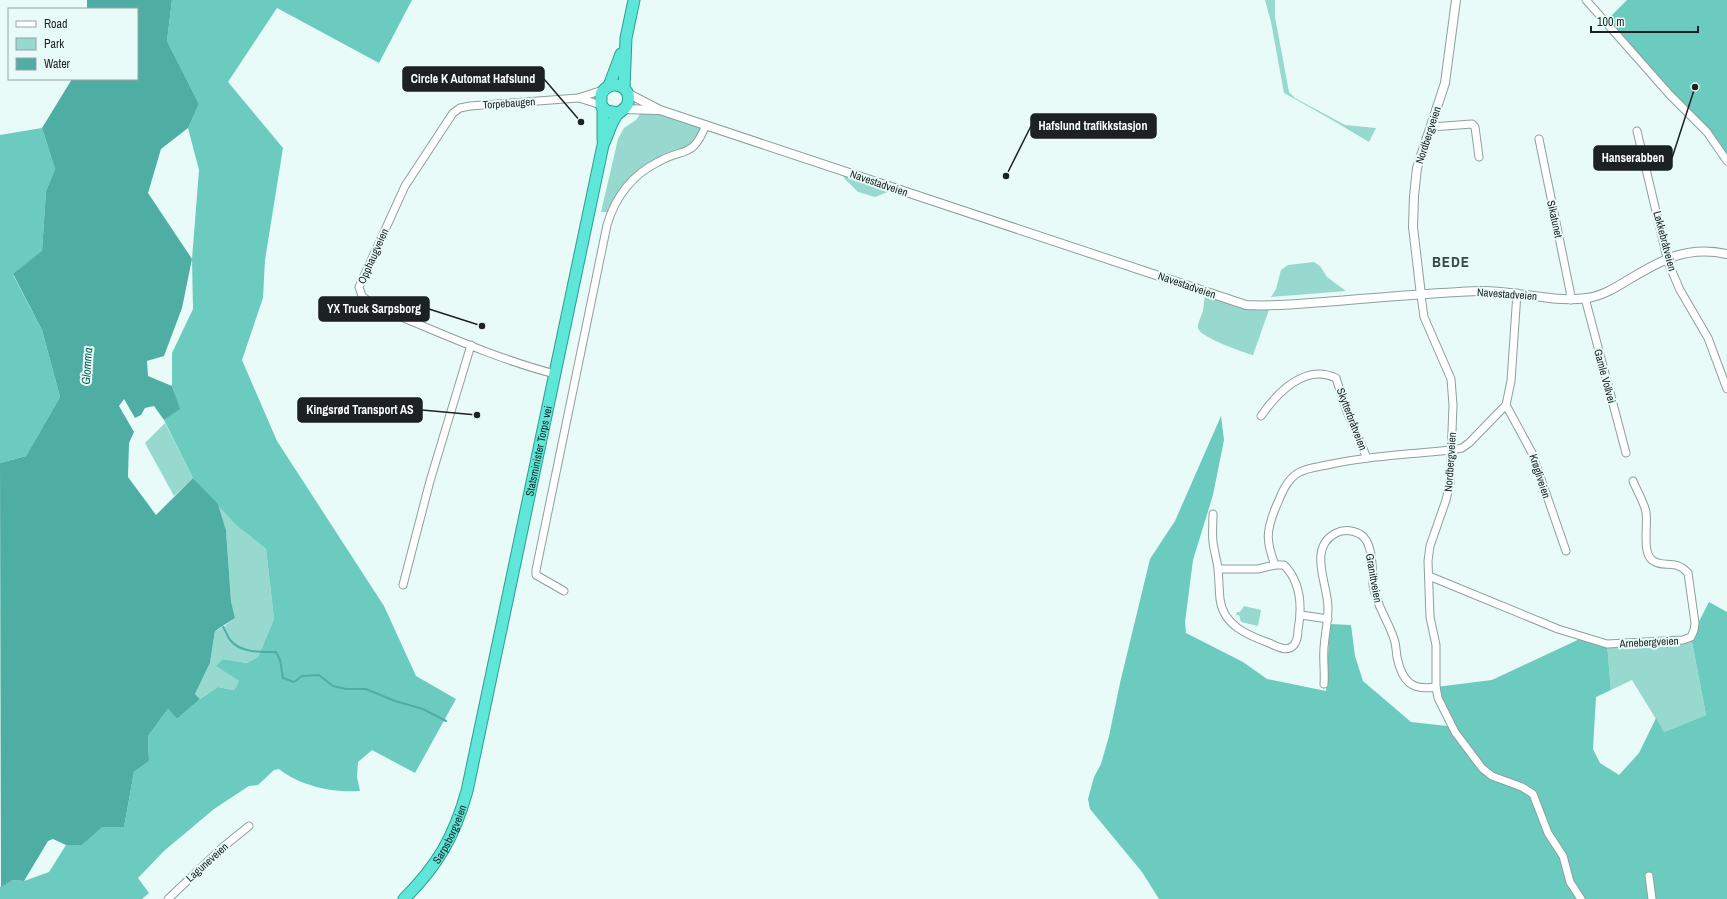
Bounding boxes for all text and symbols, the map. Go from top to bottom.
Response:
legend [8,8,138,80]
scale bar [1591,8,1698,34]
text: 100 m [1597,14,1624,30]
text: Road [44,16,68,32]
text: Park [44,36,64,52]
text: Water [44,56,71,72]
callout: Circle K Automat Hafslund [403,67,544,91]
text: Circle K Automat Hafslund [411,71,535,87]
street label: Torpebaugen [482,94,536,112]
street label: Nordbergveien [1412,104,1444,166]
callout: Hafslund trafikkstasjon [1031,114,1156,138]
text: Hafslund trafikkstasjon [1039,118,1147,134]
callout: Hanserabben [1594,146,1672,170]
text: Hanserabben [1602,150,1664,166]
street label: Navestadveien [848,167,910,199]
street label: Sikatunet [1544,199,1566,240]
street label: Løkkebråtveien [1650,209,1680,273]
street label: Opphaugveien [355,226,391,286]
district label: BEDE [1432,251,1470,272]
street label: Navestadveien [1156,269,1218,301]
street label: Navestadveien [1476,285,1538,303]
callout: YX Truck Sarpsborg [319,297,429,321]
text: YX Truck Sarpsborg [327,301,421,317]
water label: Glomma [78,346,96,385]
street label: Gamle Vollvei [1591,347,1619,405]
street label: Skytterbråtveien [1334,386,1370,452]
callout: Kingsrød Transport AS [298,398,422,422]
text: Kingsrød Transport AS [306,402,414,418]
street label: Statsminister Torps vei [522,405,555,498]
street label: Nordbergveien [1441,432,1459,492]
street label: Krøgliveien [1526,452,1554,500]
street label: Granittveien [1363,552,1385,604]
street label: Arnebergveien [1618,633,1679,651]
street label: Sarpsborgveien [429,803,469,866]
street label: Laguneveien [183,839,231,885]

